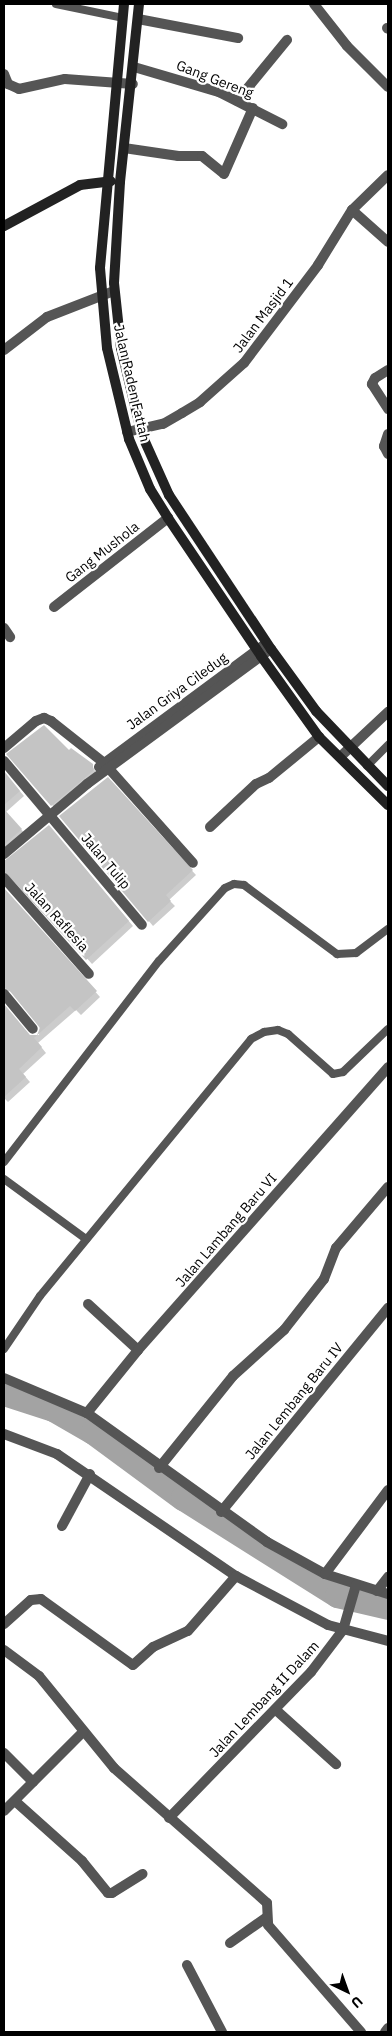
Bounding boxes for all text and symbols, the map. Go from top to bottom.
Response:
street label: Gang Gereng [174,57,256,101]
street label: Jalan Masjid 1 [229,274,297,356]
street label: Jalan Raden Fattah [110,322,154,444]
street label: Gang Mushola [62,518,142,586]
street label: Jalan Griya Ciledug [123,649,231,733]
street label: Jalan Tulip [78,830,134,892]
street label: Jalan Raflesia [22,879,92,955]
street label: Jalan Lambang Baru VI [172,1170,280,1290]
street label: Jalan Lembang Baru IV [242,1339,346,1463]
street label: Jalan Lembang II Dalam [206,1637,322,1761]
north arrow [322,1966,372,2016]
text: U [347,1992,367,2012]

